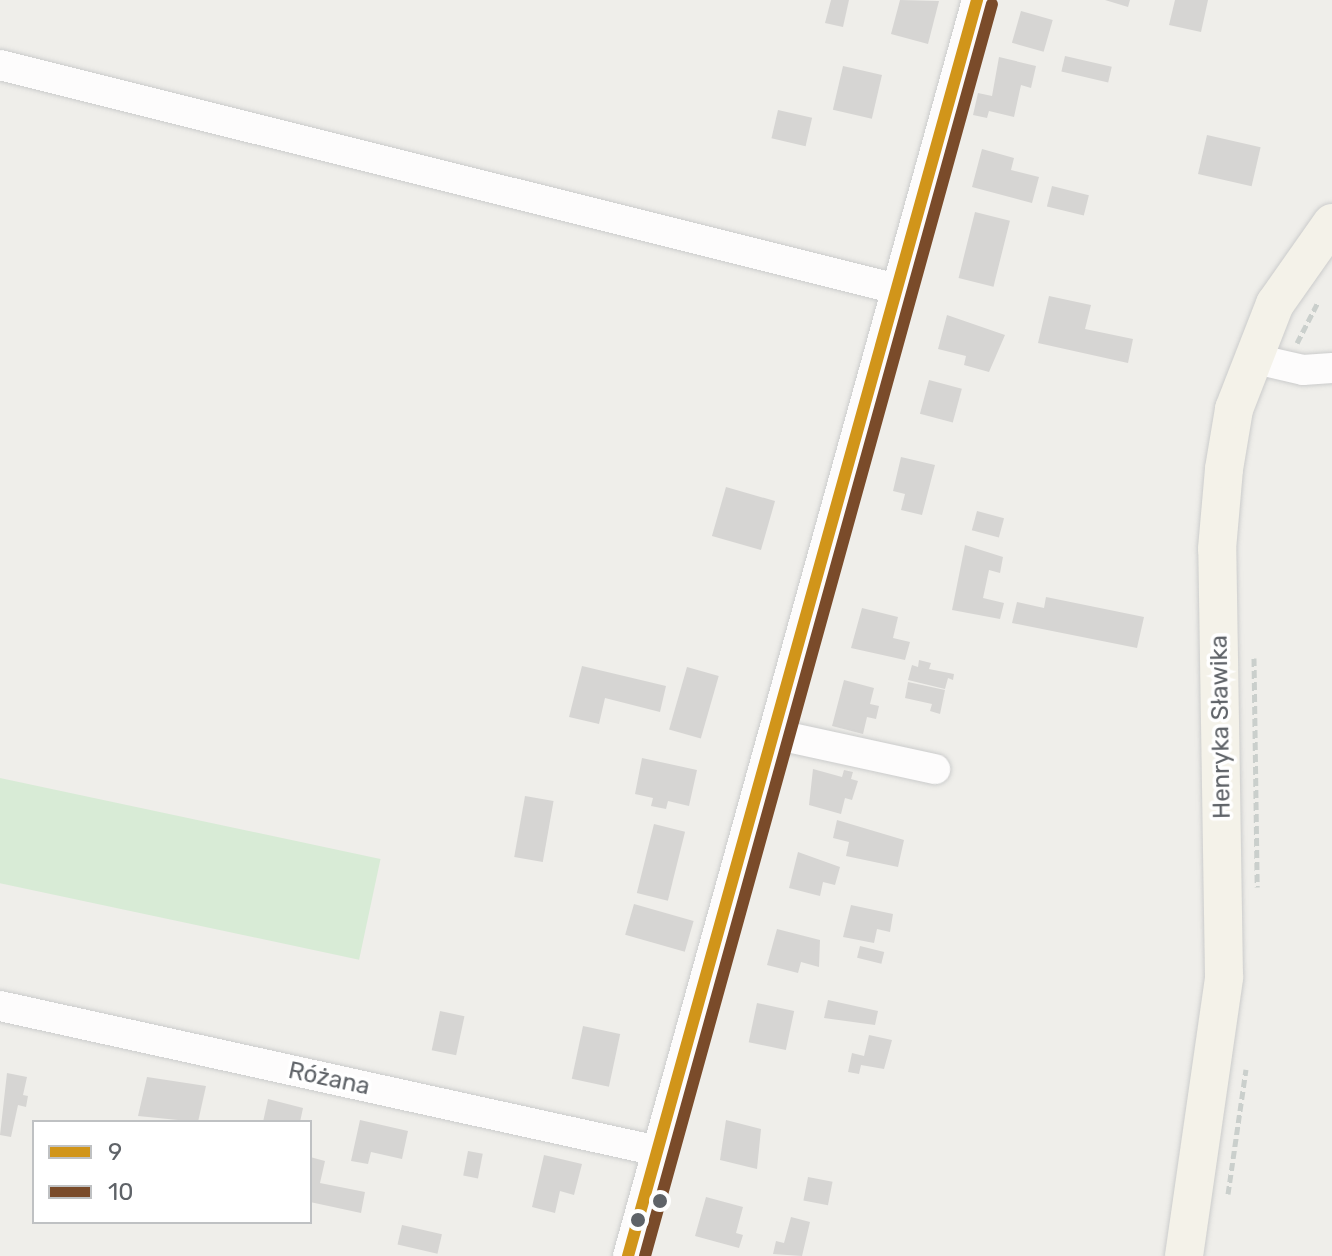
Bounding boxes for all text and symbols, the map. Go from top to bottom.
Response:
street label: Henryka Sławika [1205,635,1237,819]
street label: Różana [286,1056,372,1102]
legend [32,1120,312,1224]
text: 9 [108,1138,122,1166]
text: 10 [108,1178,134,1206]
unlabelled marker [652,1193,668,1209]
unlabelled marker [630,1212,646,1228]

